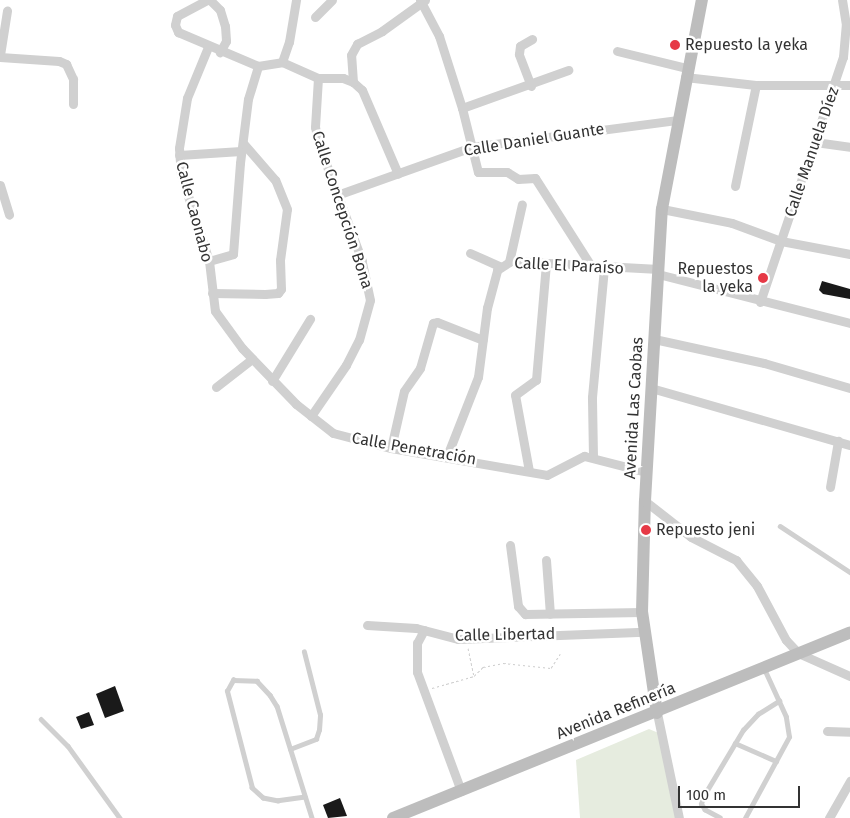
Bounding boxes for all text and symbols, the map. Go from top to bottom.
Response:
place label: Repuesto la yeka [685,35,808,55]
marker: Repuesto la yeka [669,39,681,51]
street label: Calle Manuela Díez [781,85,843,219]
street label: Calle Daniel Guante [463,119,605,161]
street label: Calle Concepción Bona [307,129,377,291]
street label: Calle Caonabo [171,160,217,264]
street label: Calle El Paraíso [514,254,624,278]
place label: Repuestos la yeka [677,259,753,297]
marker: Repuestos la yeka [757,272,769,284]
street label: Avenida Las Caobas [621,336,647,480]
street label: Calle Penetración [350,429,478,469]
place label: Repuesto jeni [656,520,755,540]
marker: Repuesto jeni [640,524,652,536]
street label: Calle Libertad [455,625,555,645]
street label: Avenida Refinería [554,678,678,744]
scale bar [680,776,802,808]
text: 100 m [686,786,726,804]

